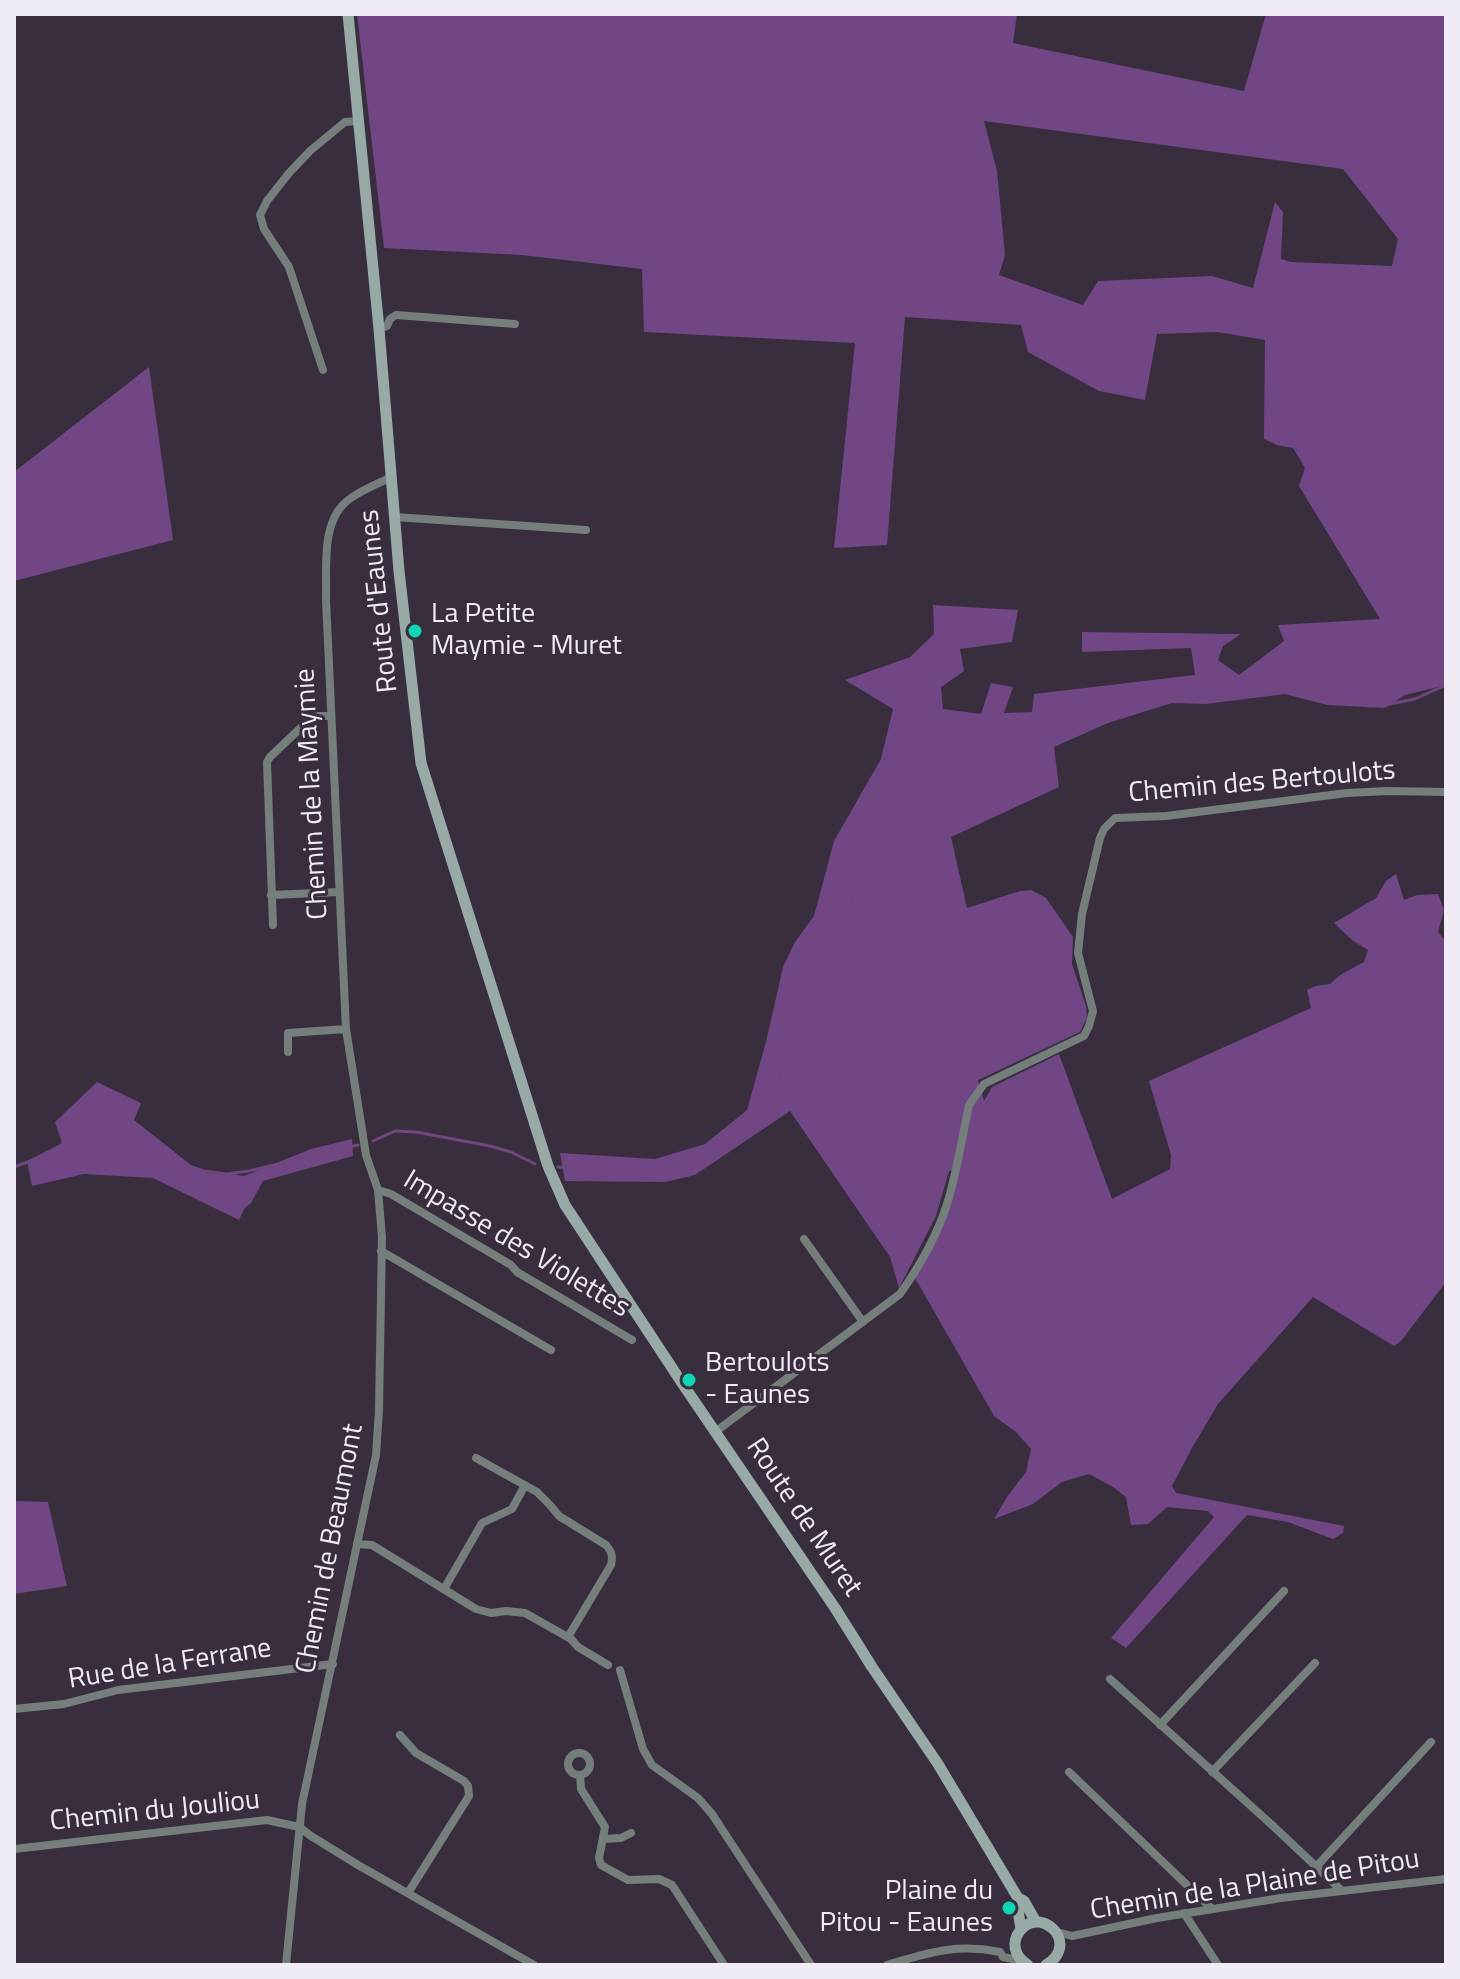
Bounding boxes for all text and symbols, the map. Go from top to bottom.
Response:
street label: Route d'Eaunes [354,508,406,694]
place label: La Petite Maymie - Muret [431,598,622,664]
marker: La Petite Maymie - Muret [406,622,424,640]
street label: Chemin de la Maymie [290,668,336,920]
street label: Chemin des Bertoulots [1127,755,1397,811]
street label: Impasse des Violettes [397,1164,635,1326]
place label: Bertoulots - Eaunes [705,1347,830,1413]
marker: Bertoulots - Eaunes [680,1371,698,1389]
street label: Chemin de Beaumont [290,1421,372,1677]
street label: Route de Muret [738,1433,868,1603]
street label: Rue de la Ferrane [66,1632,274,1698]
street label: Chemin du Jouliou [48,1784,262,1840]
street label: Chemin de la Plaine de Pitou [1088,1843,1422,1929]
place label: Plaine du Pitou - Eaunes [820,1875,993,1941]
marker: Plaine du Pitou - Eaunes [1000,1899,1018,1917]

